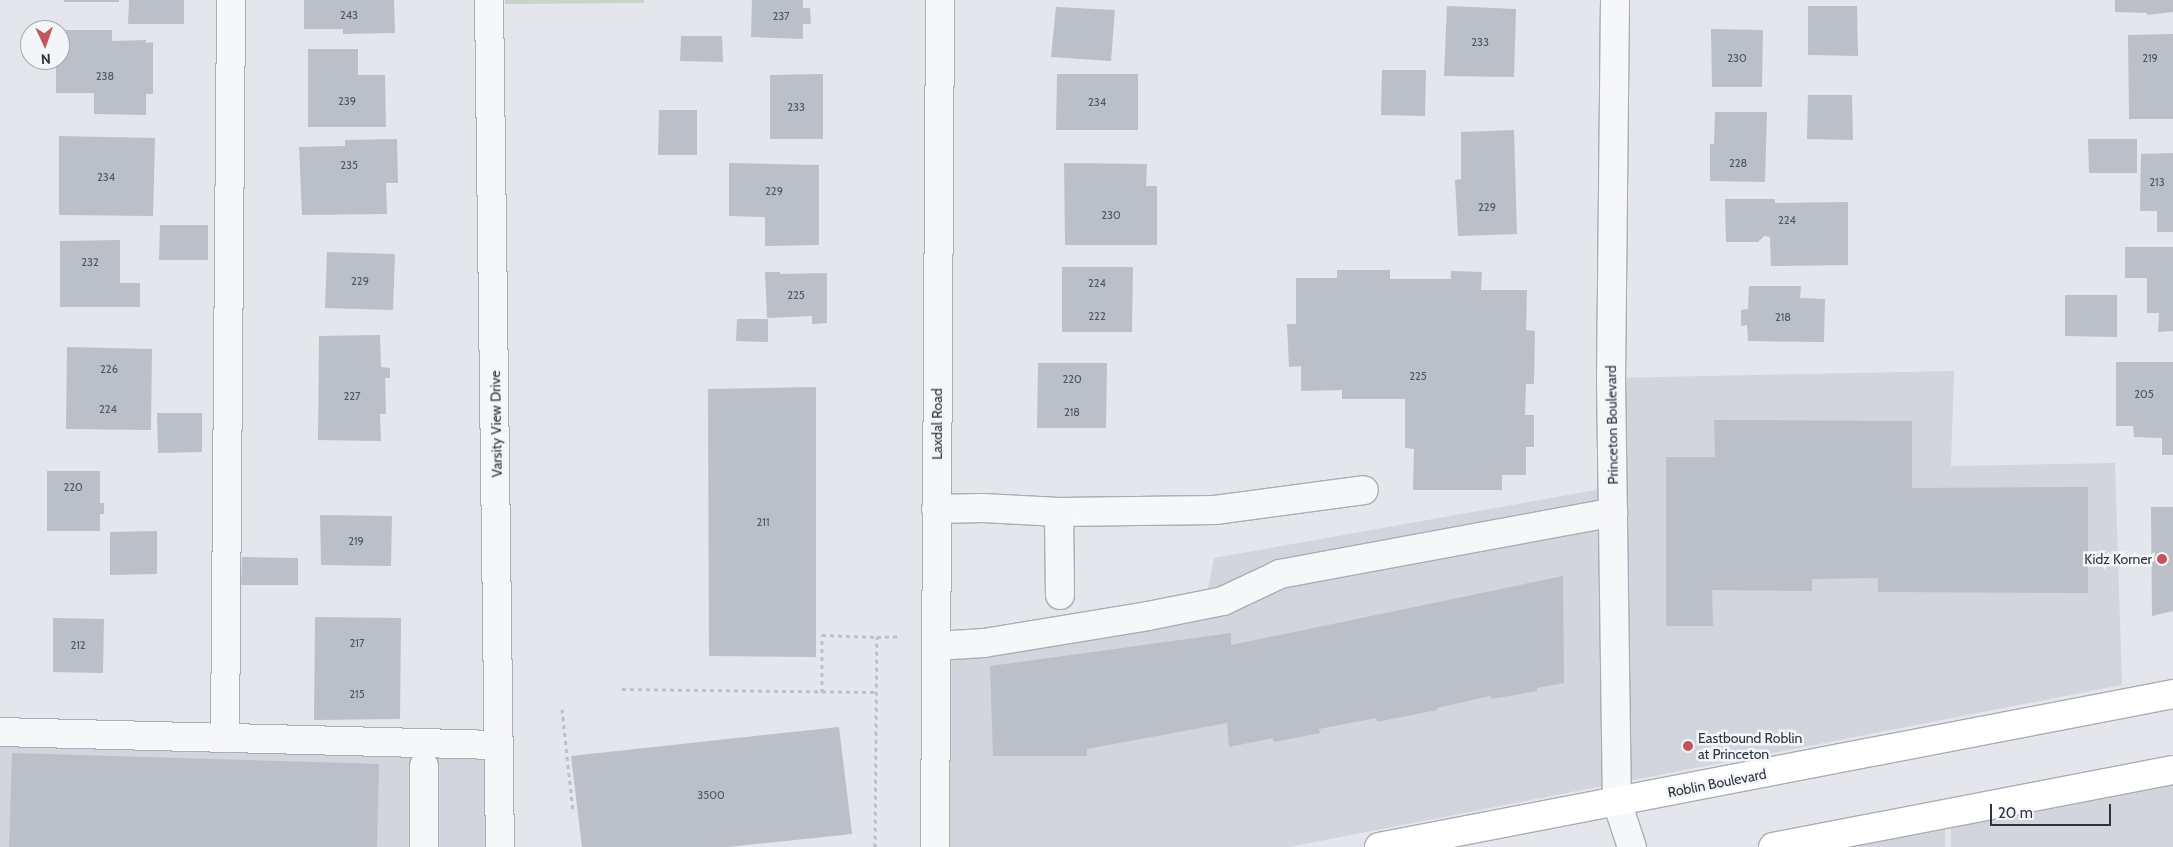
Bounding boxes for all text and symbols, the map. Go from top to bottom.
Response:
house number: 243 [340,8,358,22]
house number: 237 [772,9,790,23]
north arrow [20,20,70,70]
house number: 233 [1471,35,1489,49]
text: N [40,50,51,68]
house number: 230 [1727,51,1747,65]
house number: 219 [2142,51,2158,65]
house number: 238 [96,69,114,83]
house number: 239 [338,94,356,108]
house number: 234 [1088,95,1106,109]
house number: 233 [787,100,805,114]
house number: 228 [1729,156,1747,170]
house number: 235 [340,158,358,172]
house number: 234 [97,170,115,184]
house number: 213 [2149,175,2165,189]
house number: 229 [765,184,783,198]
house number: 229 [1478,200,1496,214]
house number: 230 [1101,208,1121,222]
house number: 224 [1778,213,1796,227]
house number: 232 [81,255,99,269]
house number: 229 [351,274,369,288]
house number: 224 [1088,276,1106,290]
house number: 225 [787,288,805,302]
house number: 222 [1088,309,1106,323]
house number: 218 [1775,310,1791,324]
house number: 226 [100,362,118,376]
street label: Princeton Boulevard [1603,365,1621,485]
house number: 225 [1409,369,1427,383]
street label: Varsity View Drive [487,370,505,478]
house number: 220 [1062,372,1082,386]
house number: 205 [2134,387,2154,401]
street label: Laxdal Road [929,388,945,460]
house number: 227 [343,389,361,403]
house number: 224 [99,402,117,416]
house number: 218 [1064,405,1080,419]
house number: 220 [63,480,83,494]
house number: 211 [757,515,769,529]
house number: 219 [348,534,364,548]
place label: Kidz Korner [2084,551,2152,567]
marker: Kidz Korner [2156,553,2168,565]
house number: 217 [350,636,364,650]
house number: 212 [70,638,86,652]
house number: 215 [349,687,365,701]
place label: Eastbound Roblin at Princeton [1698,730,1802,762]
marker: Eastbound Roblin at Princeton [1682,740,1694,752]
street label: Roblin Boulevard [1666,765,1768,801]
house number: 3500 [697,788,725,802]
scale bar [1993,794,2114,826]
text: 20 m [1998,804,2033,822]

